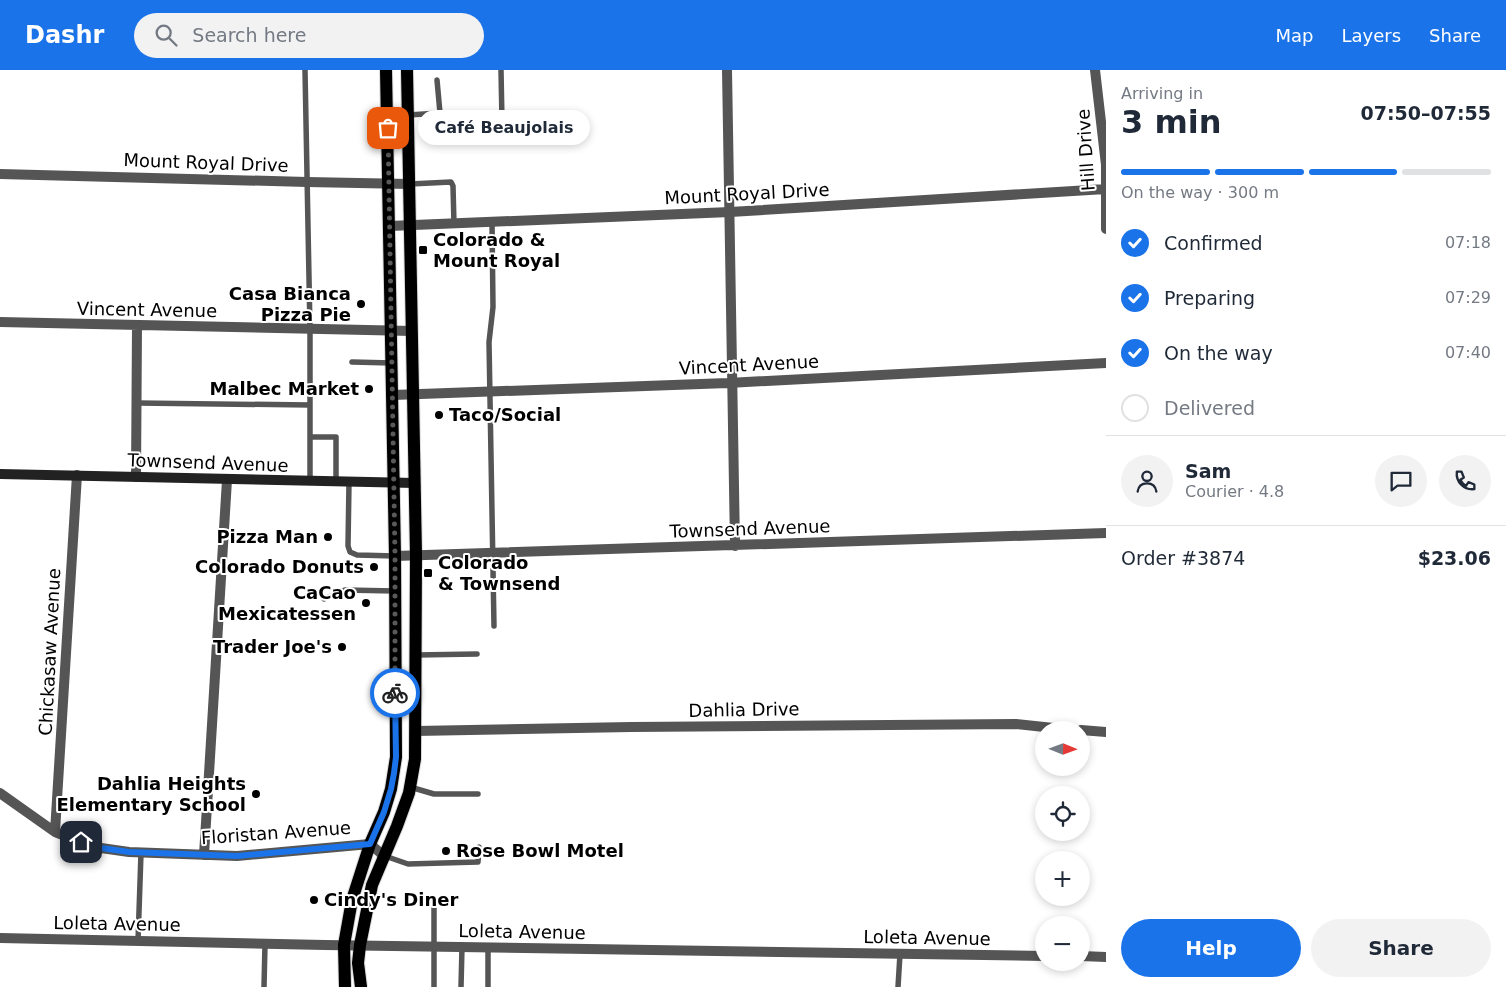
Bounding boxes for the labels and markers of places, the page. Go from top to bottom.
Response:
pin [367,107,409,149]
callout: Café Beaujolais [418,110,590,146]
place label: Colorado & Mount Royal [433,229,560,271]
marker: Colorado & Mount Royal [417,244,429,256]
place label: Casa Bianca Pizza Pie [229,283,351,325]
marker: Casa Bianca Pizza Pie [355,298,367,310]
place label: Malbec Market [210,378,359,399]
marker: Malbec Market [363,383,375,395]
place label: Taco/Social [449,404,561,425]
marker: Taco/Social [433,409,445,421]
place label: Pizza Man [216,526,318,547]
marker: Pizza Man [322,531,334,543]
place label: Colorado & Townsend [438,552,560,594]
place label: Colorado Donuts [195,556,364,577]
marker: Colorado Donuts [368,561,380,573]
marker: Colorado & Townsend [422,567,434,579]
place label: CaCao Mexicatessen [218,582,356,624]
marker: CaCao Mexicatessen [360,597,372,609]
place label: Trader Joe's [213,636,332,657]
marker: Trader Joe's [336,641,348,653]
place label: Dahlia Heights Elementary School [57,773,246,815]
marker: Dahlia Heights Elementary School [250,788,262,800]
pin [60,821,102,863]
place label: Rose Bowl Motel [456,840,624,861]
marker: Rose Bowl Motel [440,845,452,857]
place label: Cindy's Diner [324,889,458,910]
marker: Cindy's Diner [308,894,320,906]

